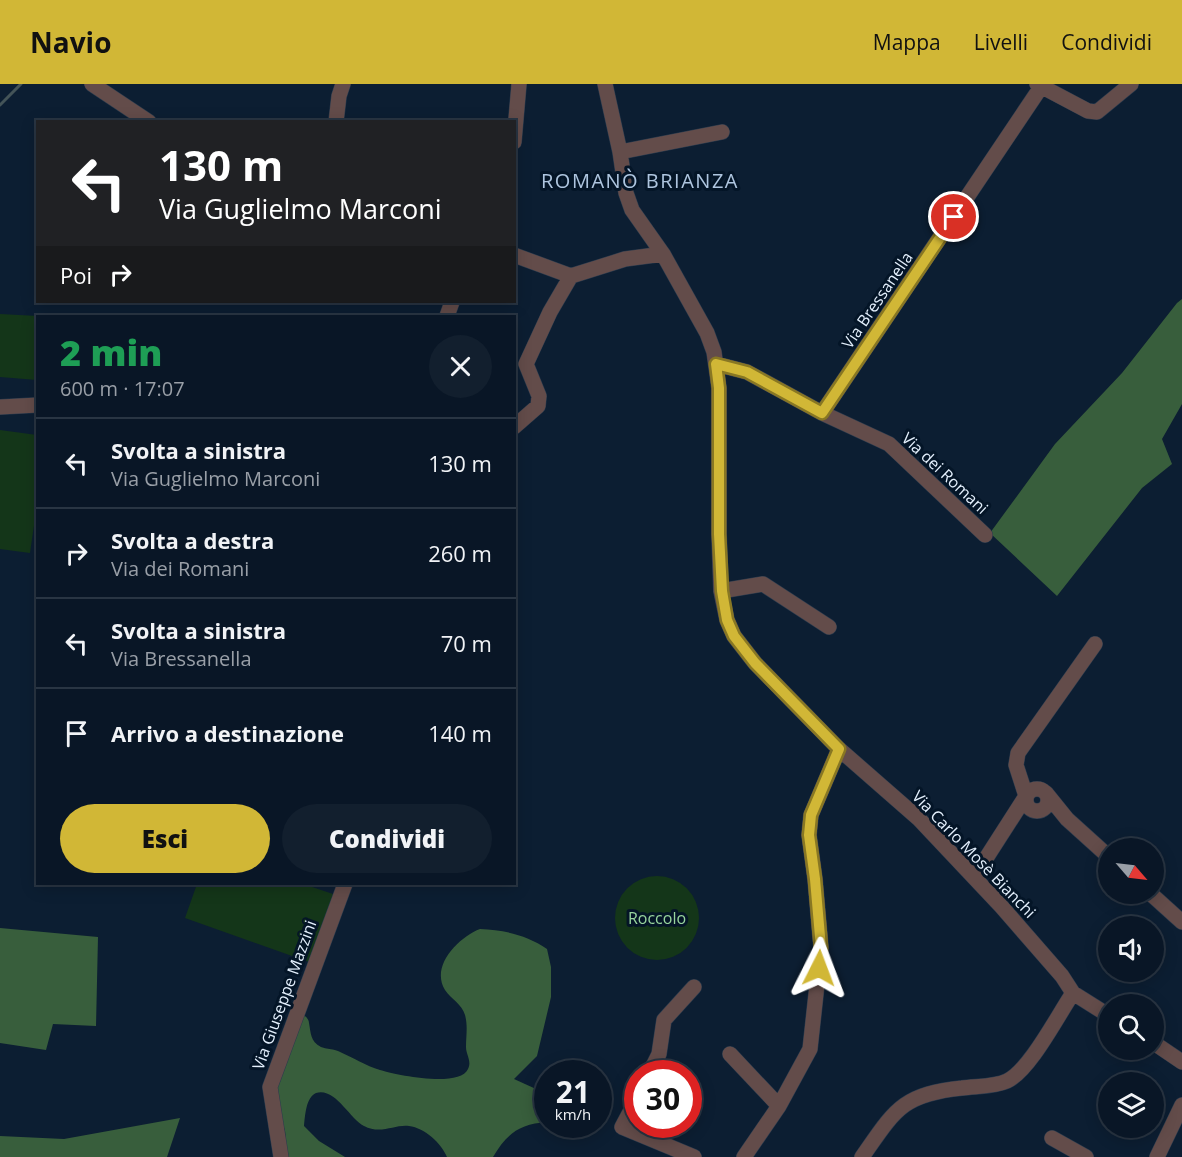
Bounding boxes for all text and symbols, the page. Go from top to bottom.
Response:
text: Navio [30,23,111,61]
text: Mappa [873,28,941,56]
text: Livelli [974,28,1028,56]
text: Condividi [1061,28,1152,56]
text: 130 m [159,136,283,193]
icon: left [60,144,138,222]
district label: ROMANÒ BRIANZA [541,167,739,194]
text: Via Guglielmo Marconi [159,190,442,227]
pin [928,191,979,242]
icon: arrive [937,200,970,233]
street label: Via Bressanella [836,247,918,353]
icon: right [104,258,137,291]
text: Poi [60,260,92,290]
text: 2 min [60,328,162,377]
button: close [429,335,492,398]
text: 600 m · 17:07 [60,375,185,402]
street label: Via dei Romani [897,427,993,519]
text: Svolta a sinistra [111,435,286,465]
icon: left [60,447,93,480]
text: 130 m [428,448,492,478]
text: Via Guglielmo Marconi [111,465,320,492]
text: Svolta a destra [111,525,274,555]
icon: right [60,537,93,570]
text: 260 m [428,538,492,568]
text: Via dei Romani [111,555,249,582]
text: Svolta a sinistra [111,615,286,645]
icon: left [60,627,93,660]
text: 70 m [441,628,492,658]
text: Via Bressanella [111,645,252,672]
icon: arrive [60,717,93,750]
text: Arrivo a destinazione [111,718,344,748]
text: 140 m [428,718,492,748]
street label: Via Carlo Mosè Bianchi [907,785,1041,923]
button: Esci [60,804,270,873]
button: Condividi [282,804,492,873]
north arrow [1098,838,1164,904]
map controls [1098,838,1164,1138]
park label: Roccolo [628,907,686,929]
button: sound [1098,916,1164,982]
street label: Via Giuseppe Mazzini [247,917,321,1073]
position arrow [787,936,851,1000]
button: search [1098,994,1164,1060]
speed limit sign: 30 [624,1060,702,1138]
text: 21 [556,1071,590,1112]
button: layers [1098,1072,1164,1138]
text: km/h [555,1104,591,1124]

